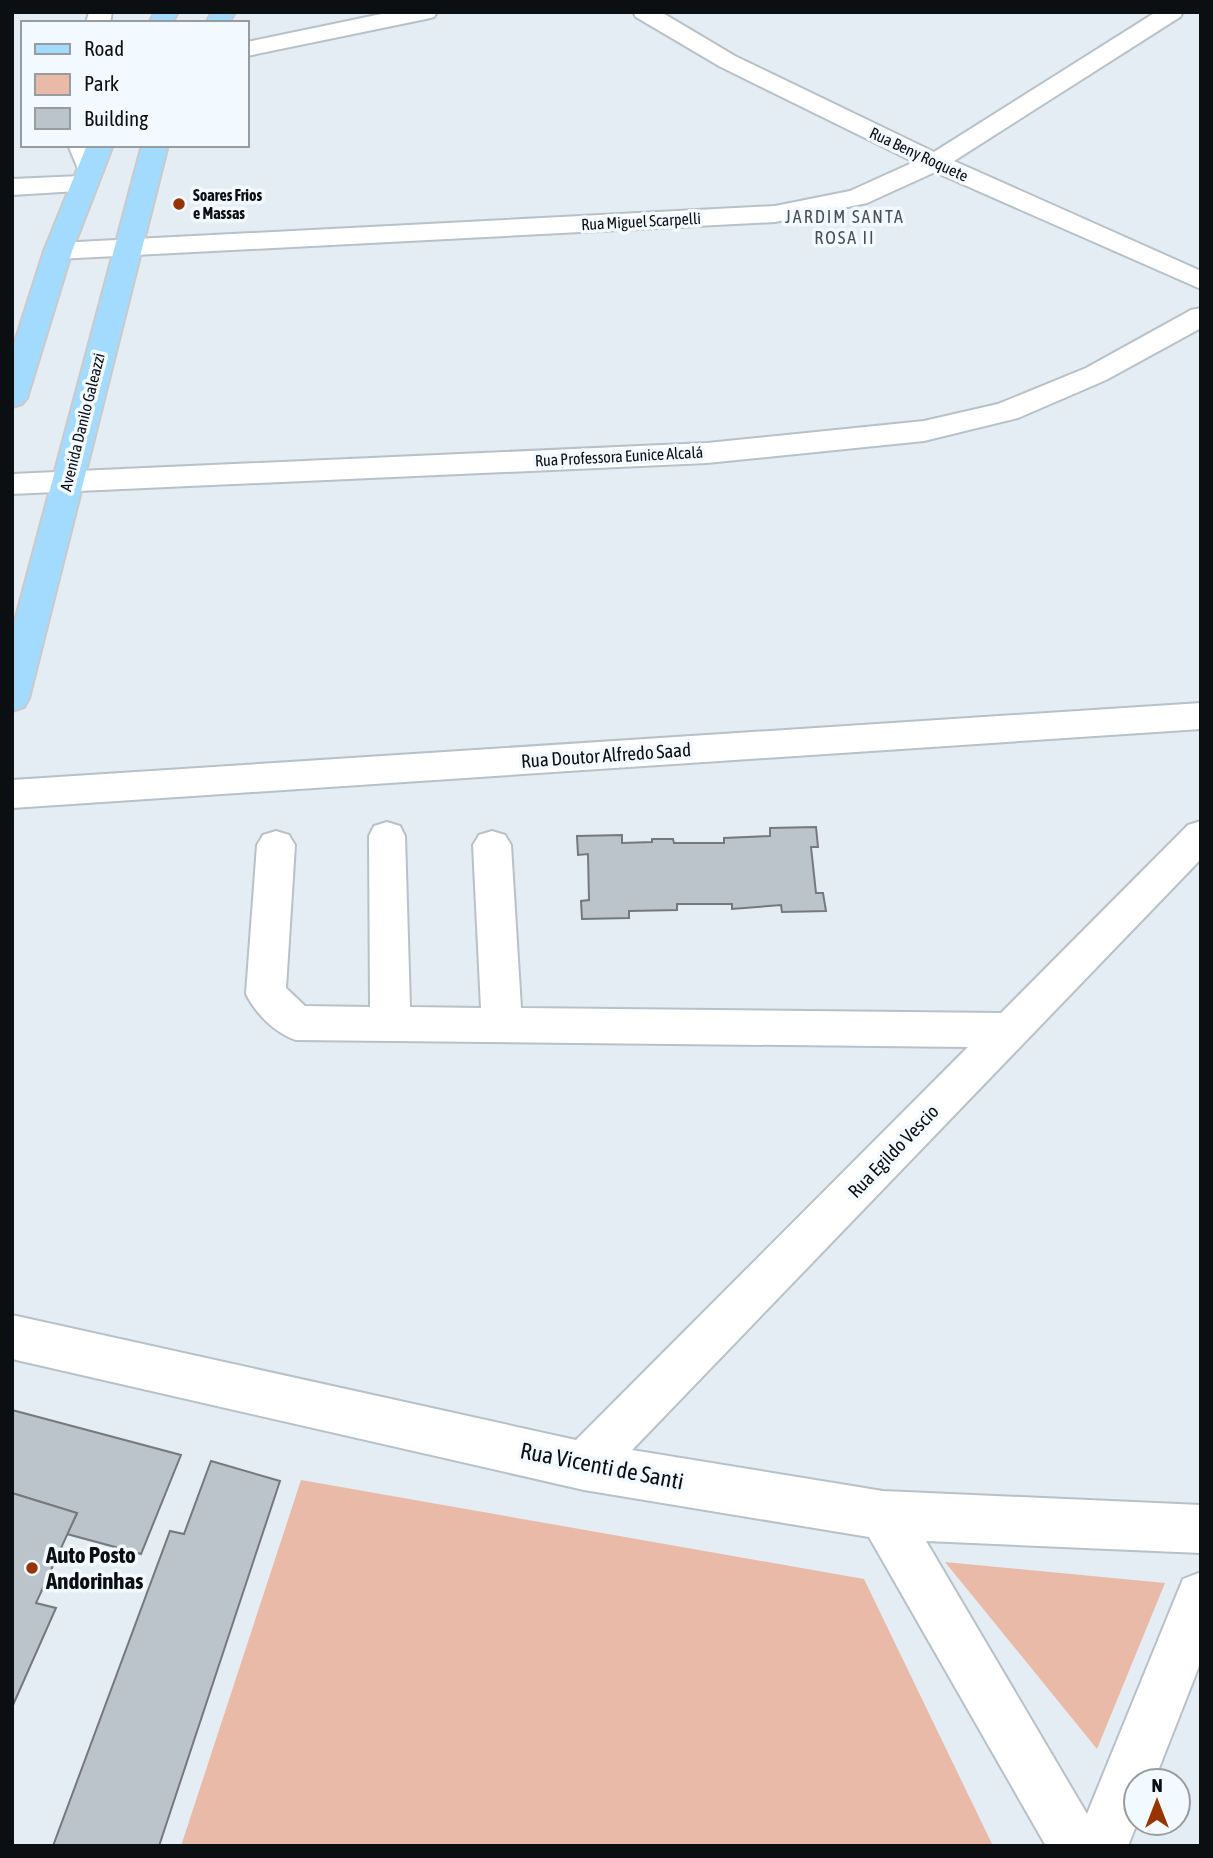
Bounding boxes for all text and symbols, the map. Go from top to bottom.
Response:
legend [21,21,248,147]
text: Road [84,36,124,60]
text: Park [84,71,119,95]
text: Building [84,106,148,130]
street label: Rua Beny Roquete [866,123,971,186]
place label: Soares Frios e Massas [193,186,263,222]
marker: Soares Frios e Massas [171,196,187,212]
district label: JARDIM SANTA ROSA II [785,206,905,248]
street label: Rua Miguel Scarpelli [581,209,701,234]
street label: Avenida Danilo Galeazzi [56,351,108,493]
street label: Rua Professora Eunice Alcalá [534,443,704,469]
street label: Rua Doutor Alfredo Saad [520,738,692,772]
street label: Rua Egildo Vescio [843,1100,943,1202]
street label: Rua Vicenti de Santi [518,1437,686,1495]
place label: Auto Posto Andorinhas [45,1542,143,1594]
marker: Auto Posto Andorinhas [24,1560,40,1576]
north arrow [1122,1767,1192,1837]
text: N [1151,1774,1163,1796]

